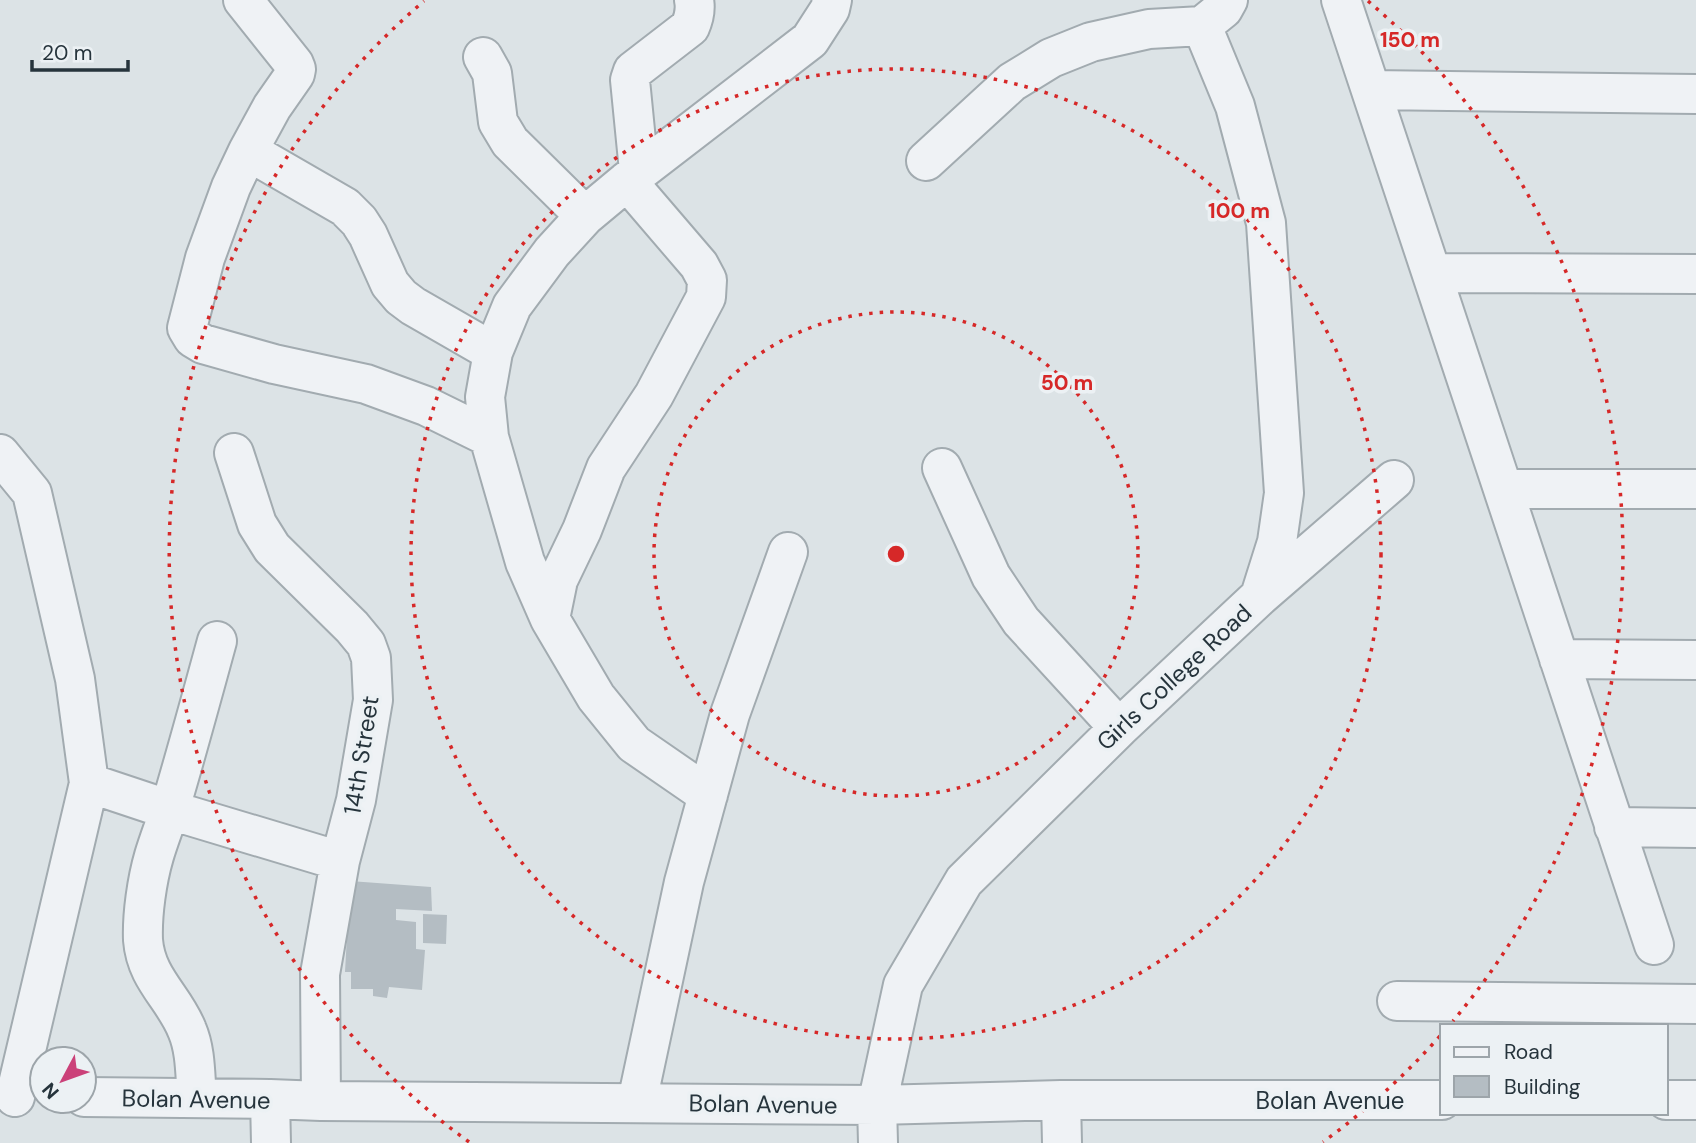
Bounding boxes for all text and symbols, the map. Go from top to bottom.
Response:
text: 150 m [1380,26,1440,54]
scale bar [32,28,128,72]
text: 20 m [42,39,93,67]
text: 100 m [1208,197,1270,225]
text: 50 m [1041,369,1093,397]
centre of rings [884,542,908,566]
street label: Girls College Road [1090,597,1258,757]
street label: 14th Street [336,693,386,817]
legend [1440,1024,1668,1115]
text: Road [1504,1038,1553,1066]
north arrow [28,1045,98,1115]
text: Building [1504,1073,1581,1101]
text: N [37,1077,65,1104]
street label: Bolan Avenue [121,1082,271,1116]
street label: Bolan Avenue [1256,1085,1404,1116]
street label: Bolan Avenue [688,1087,838,1121]

